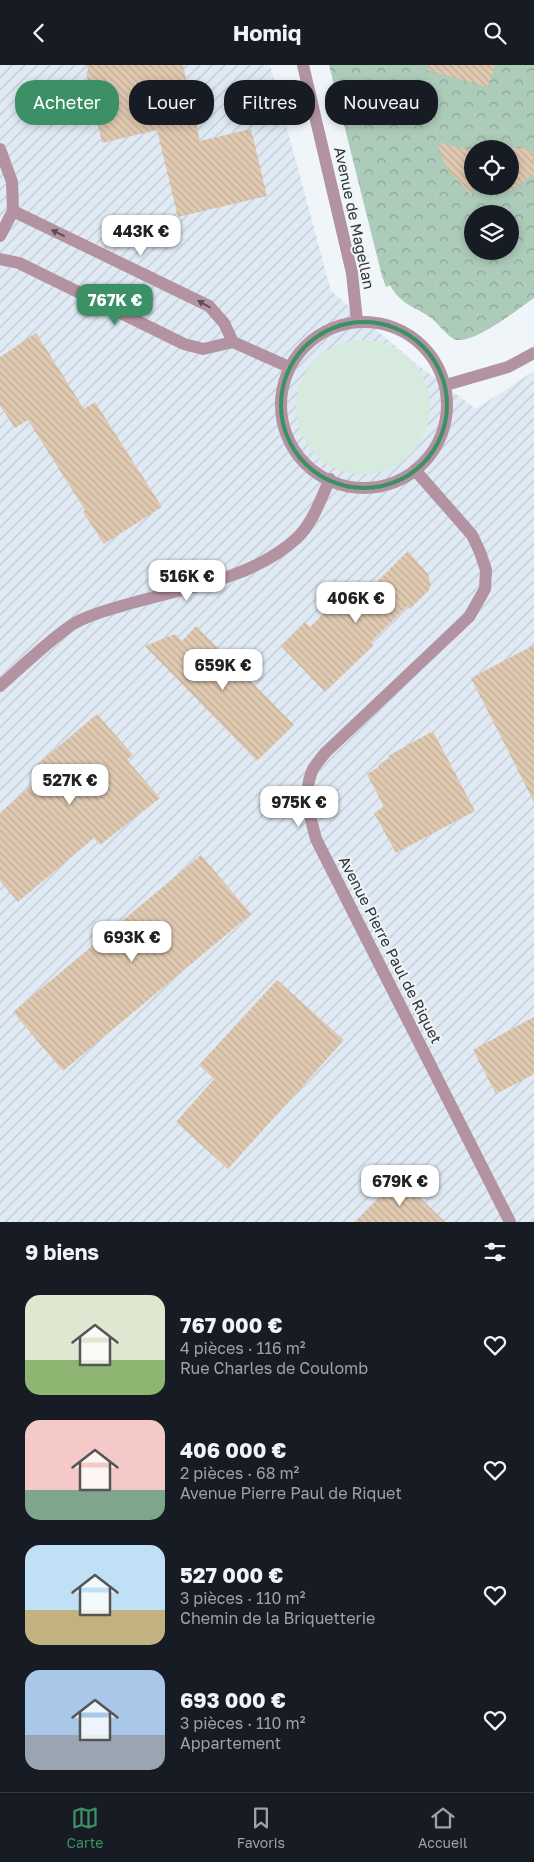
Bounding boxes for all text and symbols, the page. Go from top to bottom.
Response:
icon: back [25,19,53,47]
text: Homiq [233,19,301,46]
icon: search [481,19,509,47]
chip: Acheter [15,80,119,125]
chip: Louer [129,80,214,125]
chip: Filtres [224,80,315,125]
chip: Nouveau [325,80,438,125]
map controls [464,140,519,260]
button: locate [464,140,519,195]
street label: Avenue de Magellan [331,145,379,291]
button: layers [464,205,519,260]
pin: 443K € [100,215,182,257]
text: 443K € [113,221,169,241]
one-way arrow [51,229,65,237]
pin: 767K € [74,283,156,326]
text: 767K € [88,290,142,310]
one-way arrow [197,300,212,308]
pin: 516K € [146,559,228,602]
text: 516K € [159,566,215,586]
pin: 406K € [315,581,397,624]
text: 406K € [327,588,385,608]
pin: 659K € [182,649,264,691]
text: 659K € [195,655,251,675]
pin: 527K € [29,763,111,806]
text: 527K € [42,770,98,790]
pin: 975K € [258,785,340,828]
text: 975K € [271,792,327,812]
street label: Avenue Pierre Paul de Riquet [336,853,446,1046]
pin: 693K € [91,921,173,963]
text: 693K € [104,927,160,947]
pin: 679K € [359,1165,441,1207]
text: 679K € [372,1171,428,1191]
icon: filters [481,1238,509,1266]
text: 9 biens [25,1239,99,1265]
text: 767 000 € [180,1312,282,1338]
icon: home [65,1315,125,1375]
icon: heart [481,1331,509,1359]
text: 4 pièces · 116 m² [180,1338,306,1358]
text: Rue Charles de Coulomb [180,1358,368,1378]
text: 406 000 € [180,1437,286,1463]
icon: home [65,1440,125,1500]
icon: heart [481,1456,509,1484]
text: 2 pièces · 68 m² [180,1463,299,1483]
text: Avenue Pierre Paul de Riquet [180,1483,402,1503]
text: 527 000 € [180,1562,283,1588]
icon: home [65,1565,125,1625]
icon: heart [481,1581,509,1609]
text: 3 pièces · 110 m² [180,1588,305,1608]
text: Chemin de la Briquetterie [180,1608,375,1628]
text: 693 000 € [180,1687,286,1713]
icon: home [65,1690,125,1750]
icon: heart [481,1706,509,1734]
text: 3 pièces · 110 m² [180,1713,305,1733]
text: Appartement [180,1733,281,1753]
tab: Carte [67,1804,103,1851]
tab: Favoris [237,1804,285,1851]
tab: Accueil [418,1804,467,1851]

